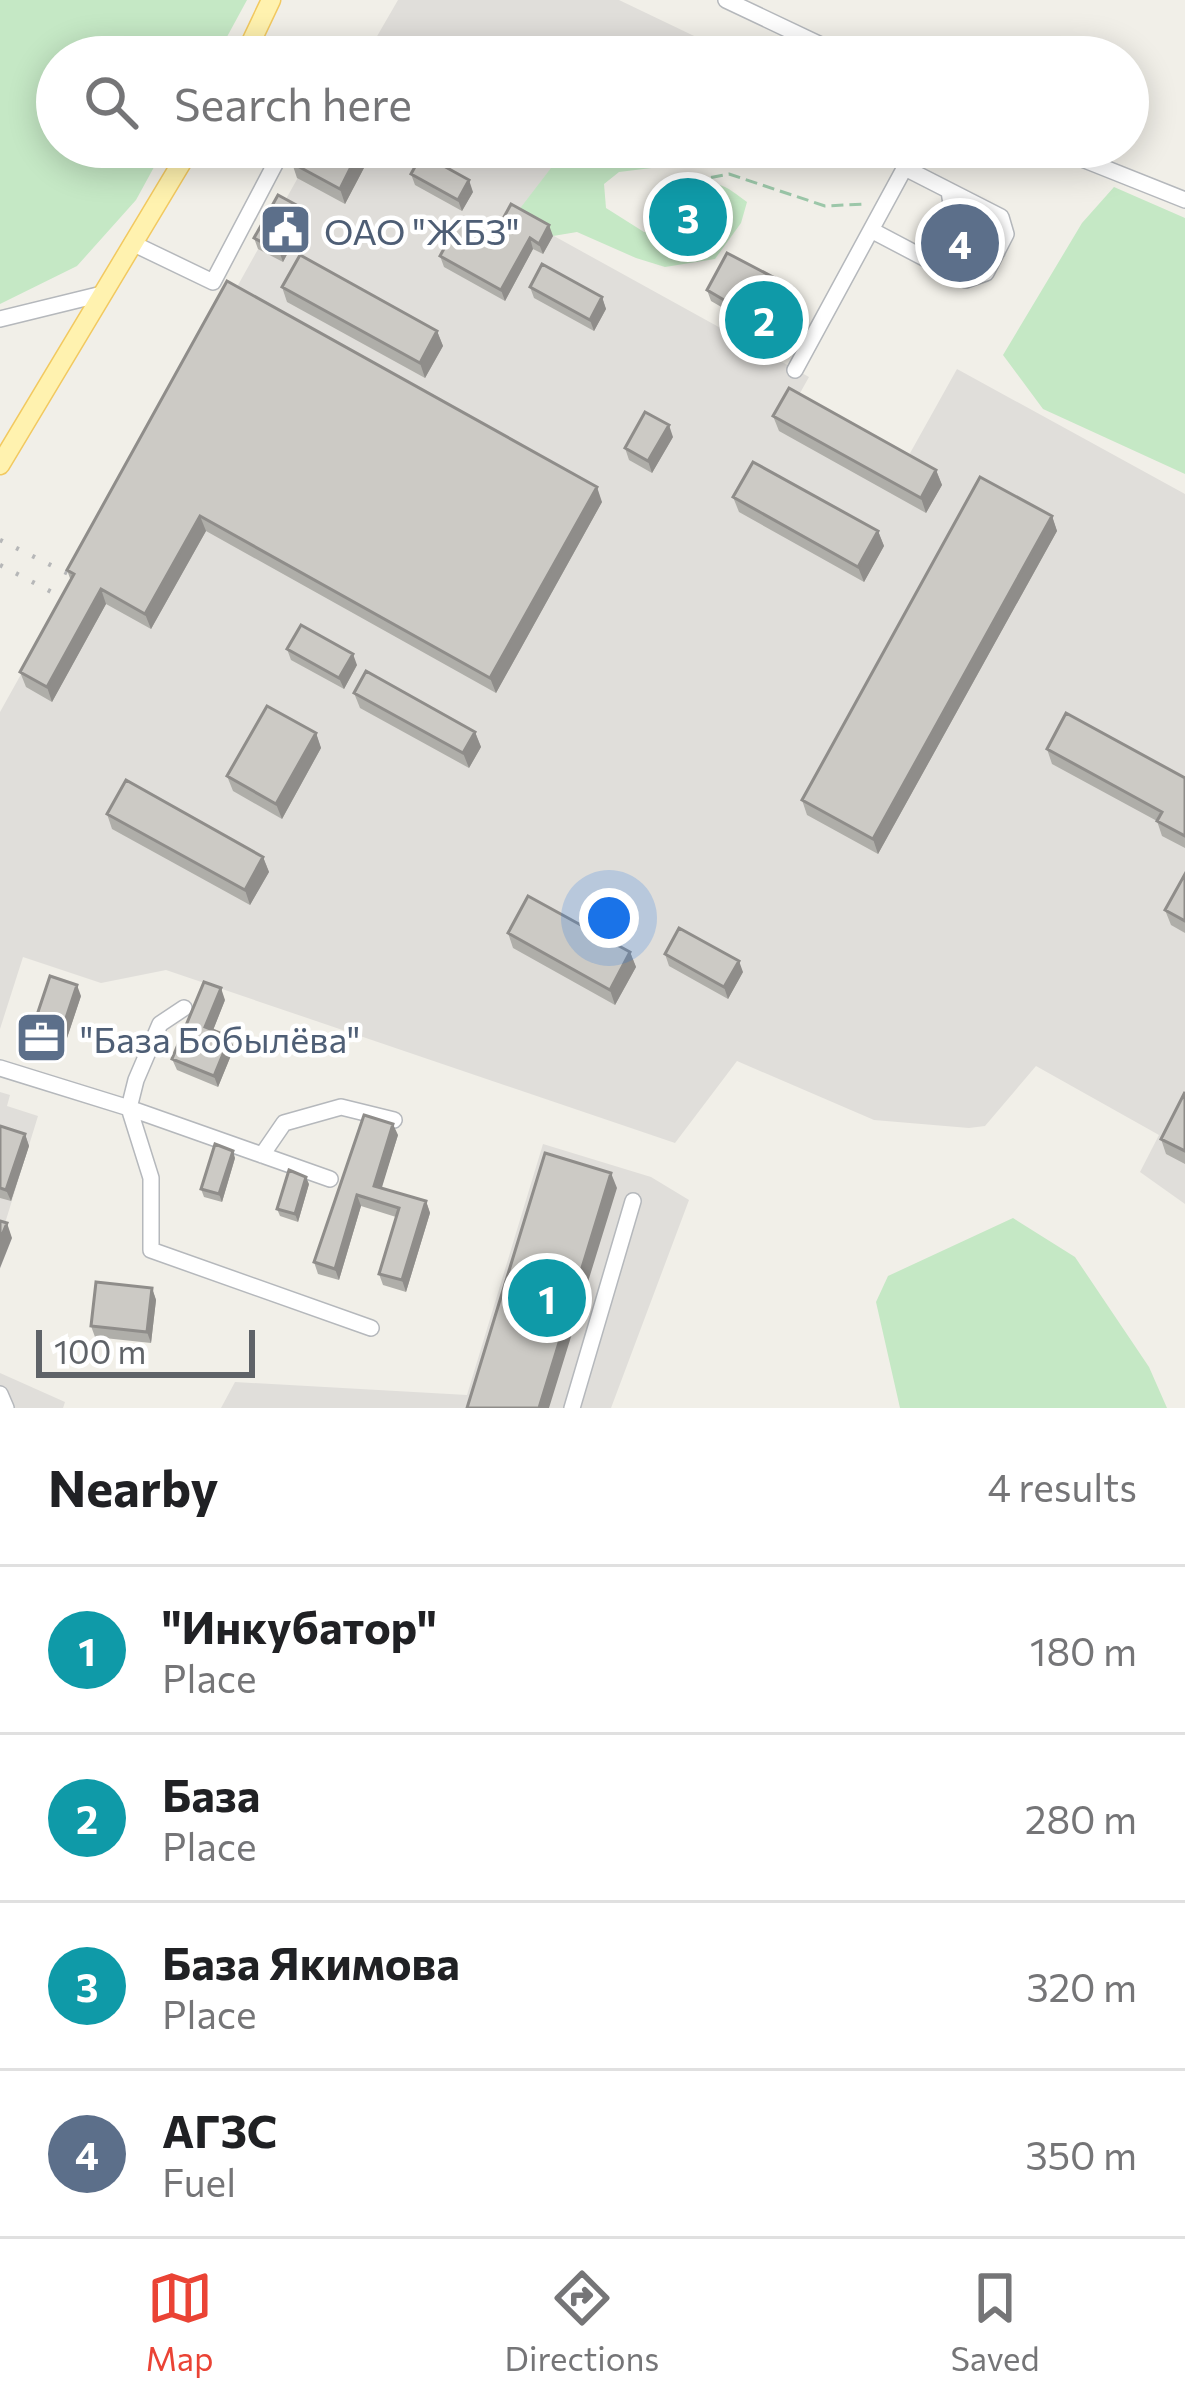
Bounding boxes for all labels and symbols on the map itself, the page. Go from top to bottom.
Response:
pin: 3 [649,172,727,262]
pin: 4 [921,198,999,288]
public building icon: ОАО "ЖБЗ" [257,202,313,258]
place label: ОАО "ЖБЗ" [324,208,520,252]
pin: 2 [725,275,803,365]
your location [579,888,639,948]
office icon: "База Бобылёва" [13,1010,69,1066]
place label: "База Бобылёва" [80,1016,361,1060]
pin: 1 [508,1253,586,1343]
scale bar [36,1324,255,1377]

